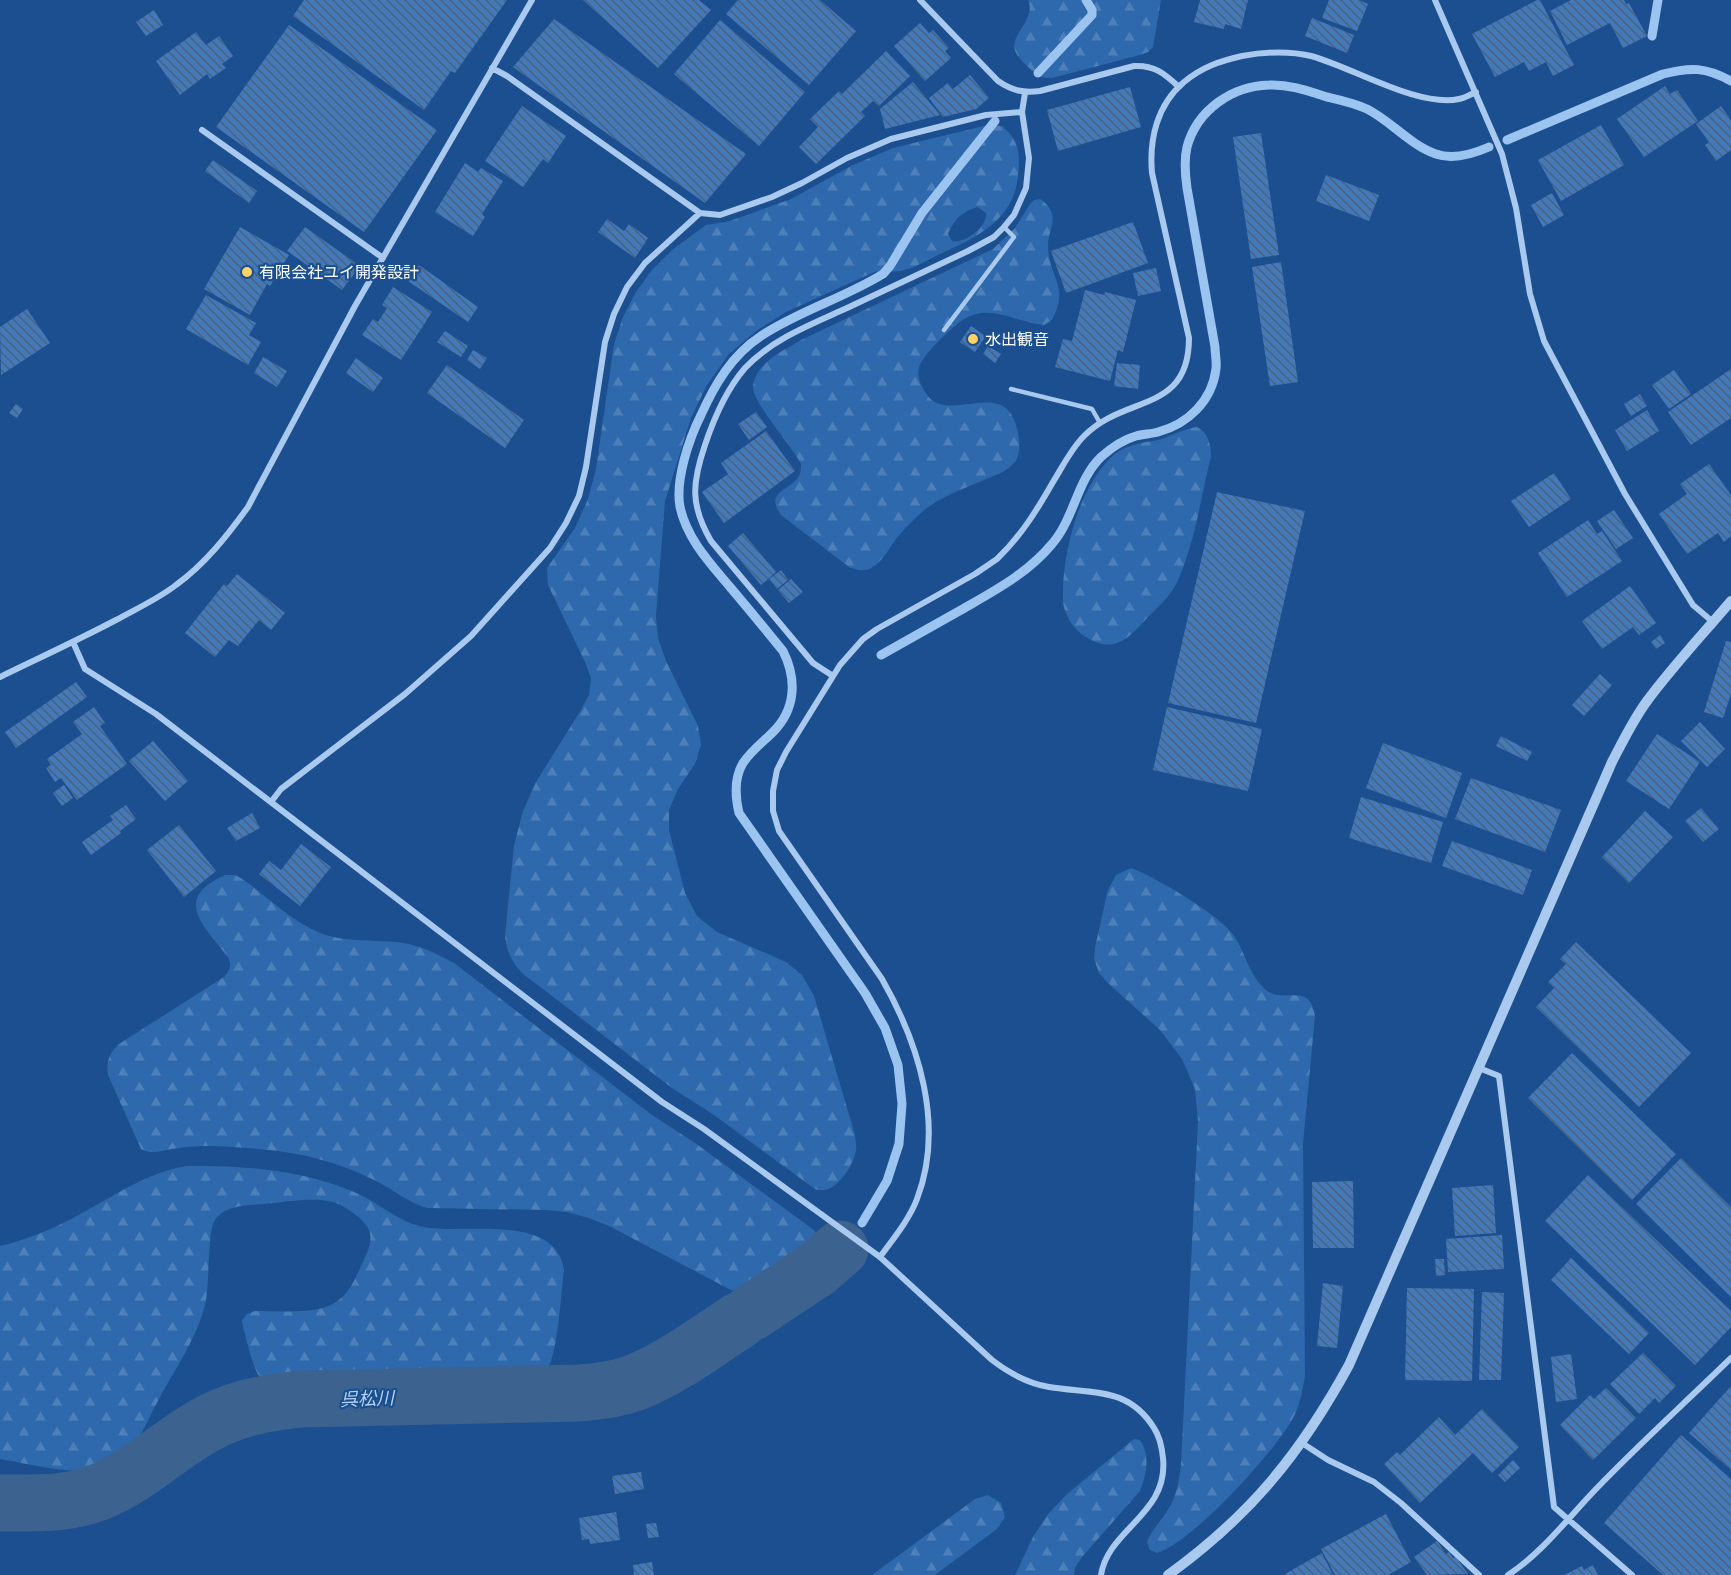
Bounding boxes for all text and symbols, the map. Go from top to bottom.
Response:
place label: 有限会社ユイ開発設計 [259,263,419,282]
marker: 有限会社ユイ開発設計 [240,265,254,279]
place label: 水出観音 [985,330,1049,349]
marker: 水出観音 [966,332,980,346]
water label: 呉松川 [340,1387,396,1410]

